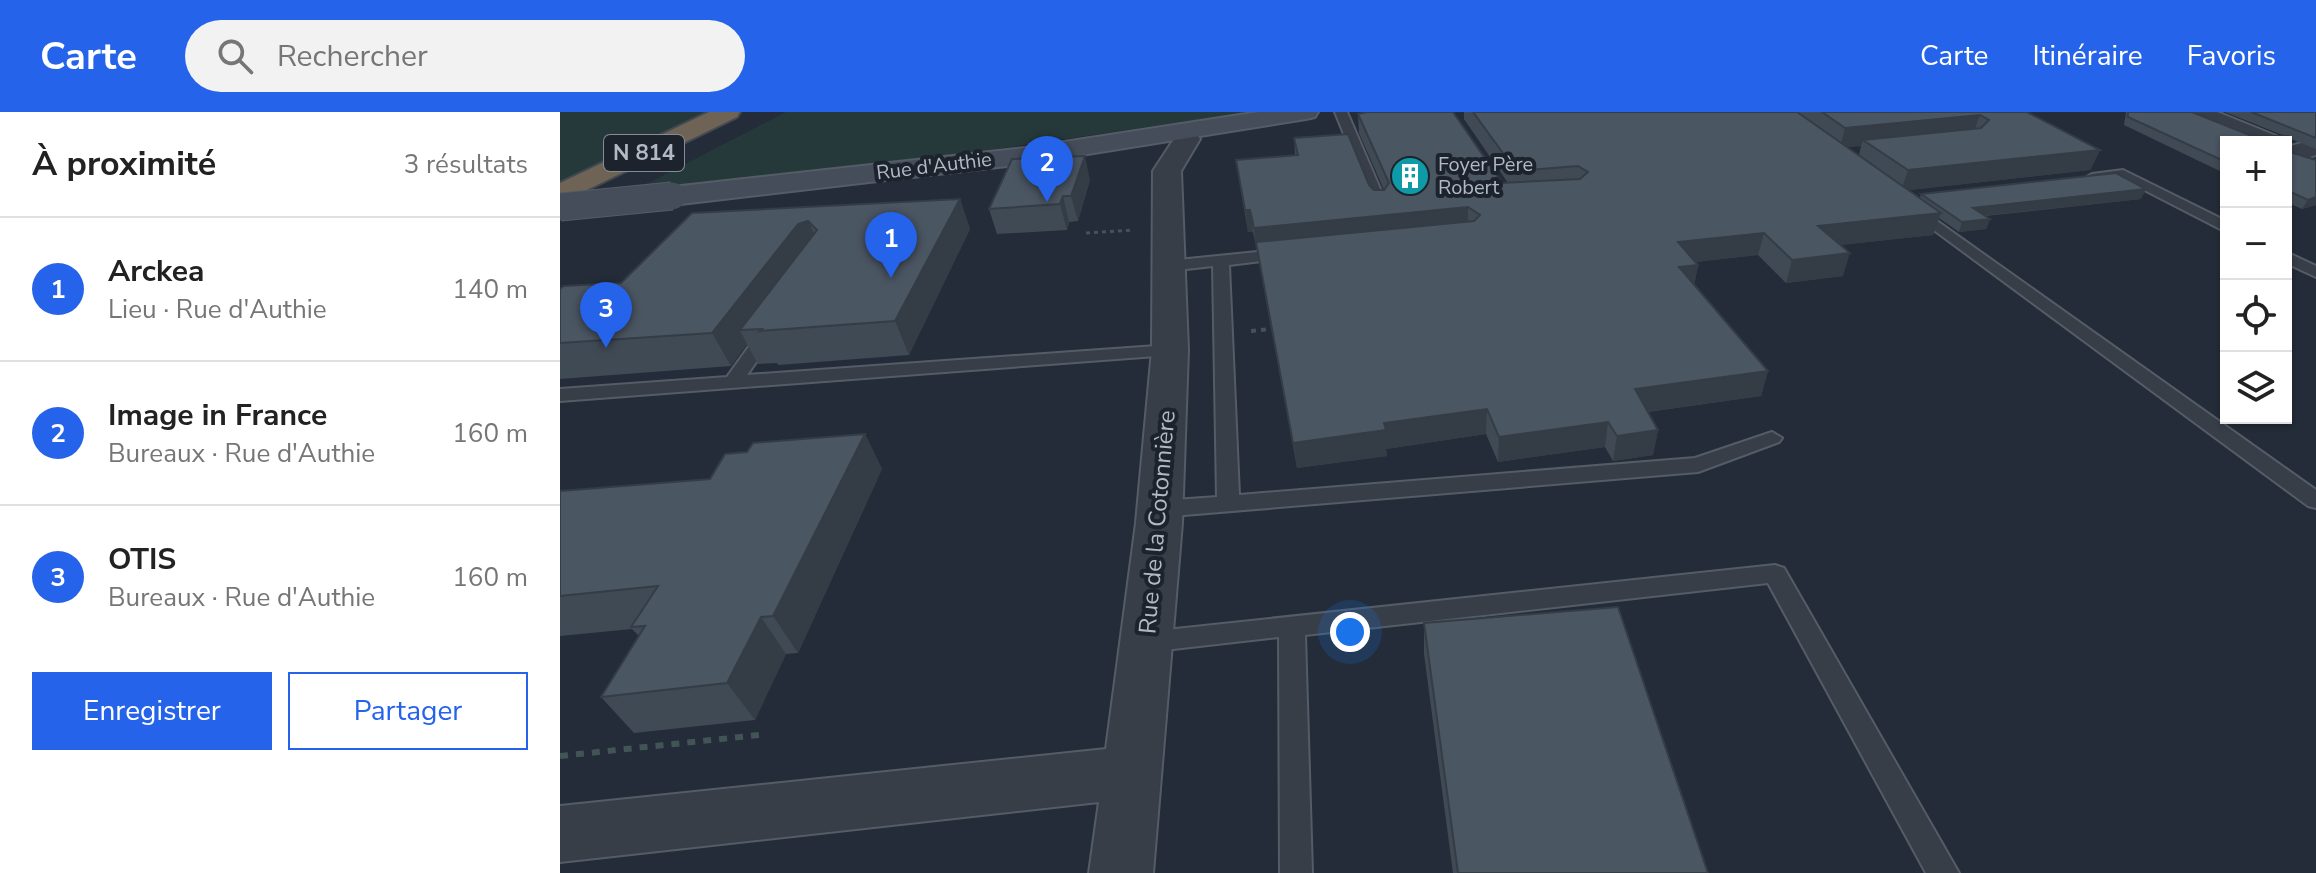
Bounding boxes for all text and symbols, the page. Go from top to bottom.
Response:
search box [185,20,745,92]
text: Carte [40,31,137,82]
icon: search [213,34,257,78]
text: Rechercher [277,36,428,77]
text: Carte [1920,37,1989,75]
text: Itinéraire [2033,37,2143,75]
text: Favoris [2187,37,2276,75]
road number: N 814 [604,135,684,171]
pin: 2 [1021,136,1073,202]
map controls [2220,136,2292,424]
button: + [2220,136,2292,208]
text: À proximité [32,141,216,187]
street label: Rue d'Authie [875,146,993,186]
text: 3 résultats [404,147,528,182]
place label: Foyer Père Robert [1438,151,1533,201]
building icon: Foyer Père Robert [1389,155,1431,197]
button: − [2220,208,2292,280]
pin: 1 [865,212,917,278]
text: Arckea [108,251,204,292]
text: 1 [50,272,66,307]
text: 140 m [452,272,528,307]
button: locate [2220,280,2292,352]
pin: 3 [580,282,632,348]
text: Lieu · Rue d'Authie [108,292,327,327]
button: layers [2220,352,2292,424]
text: Image in France [108,395,327,436]
street label: Rue de la Cotonnière [1131,409,1183,635]
text: 2 [50,416,66,451]
text: 160 m [452,416,528,451]
text: Bureaux · Rue d'Authie [108,436,375,471]
text: OTIS [108,539,176,580]
text: 3 [50,560,66,595]
text: 160 m [452,560,528,595]
text: Bureaux · Rue d'Authie [108,580,375,615]
your location [1330,612,1370,652]
button: Enregistrer [32,672,272,750]
button: Partager [288,672,528,750]

